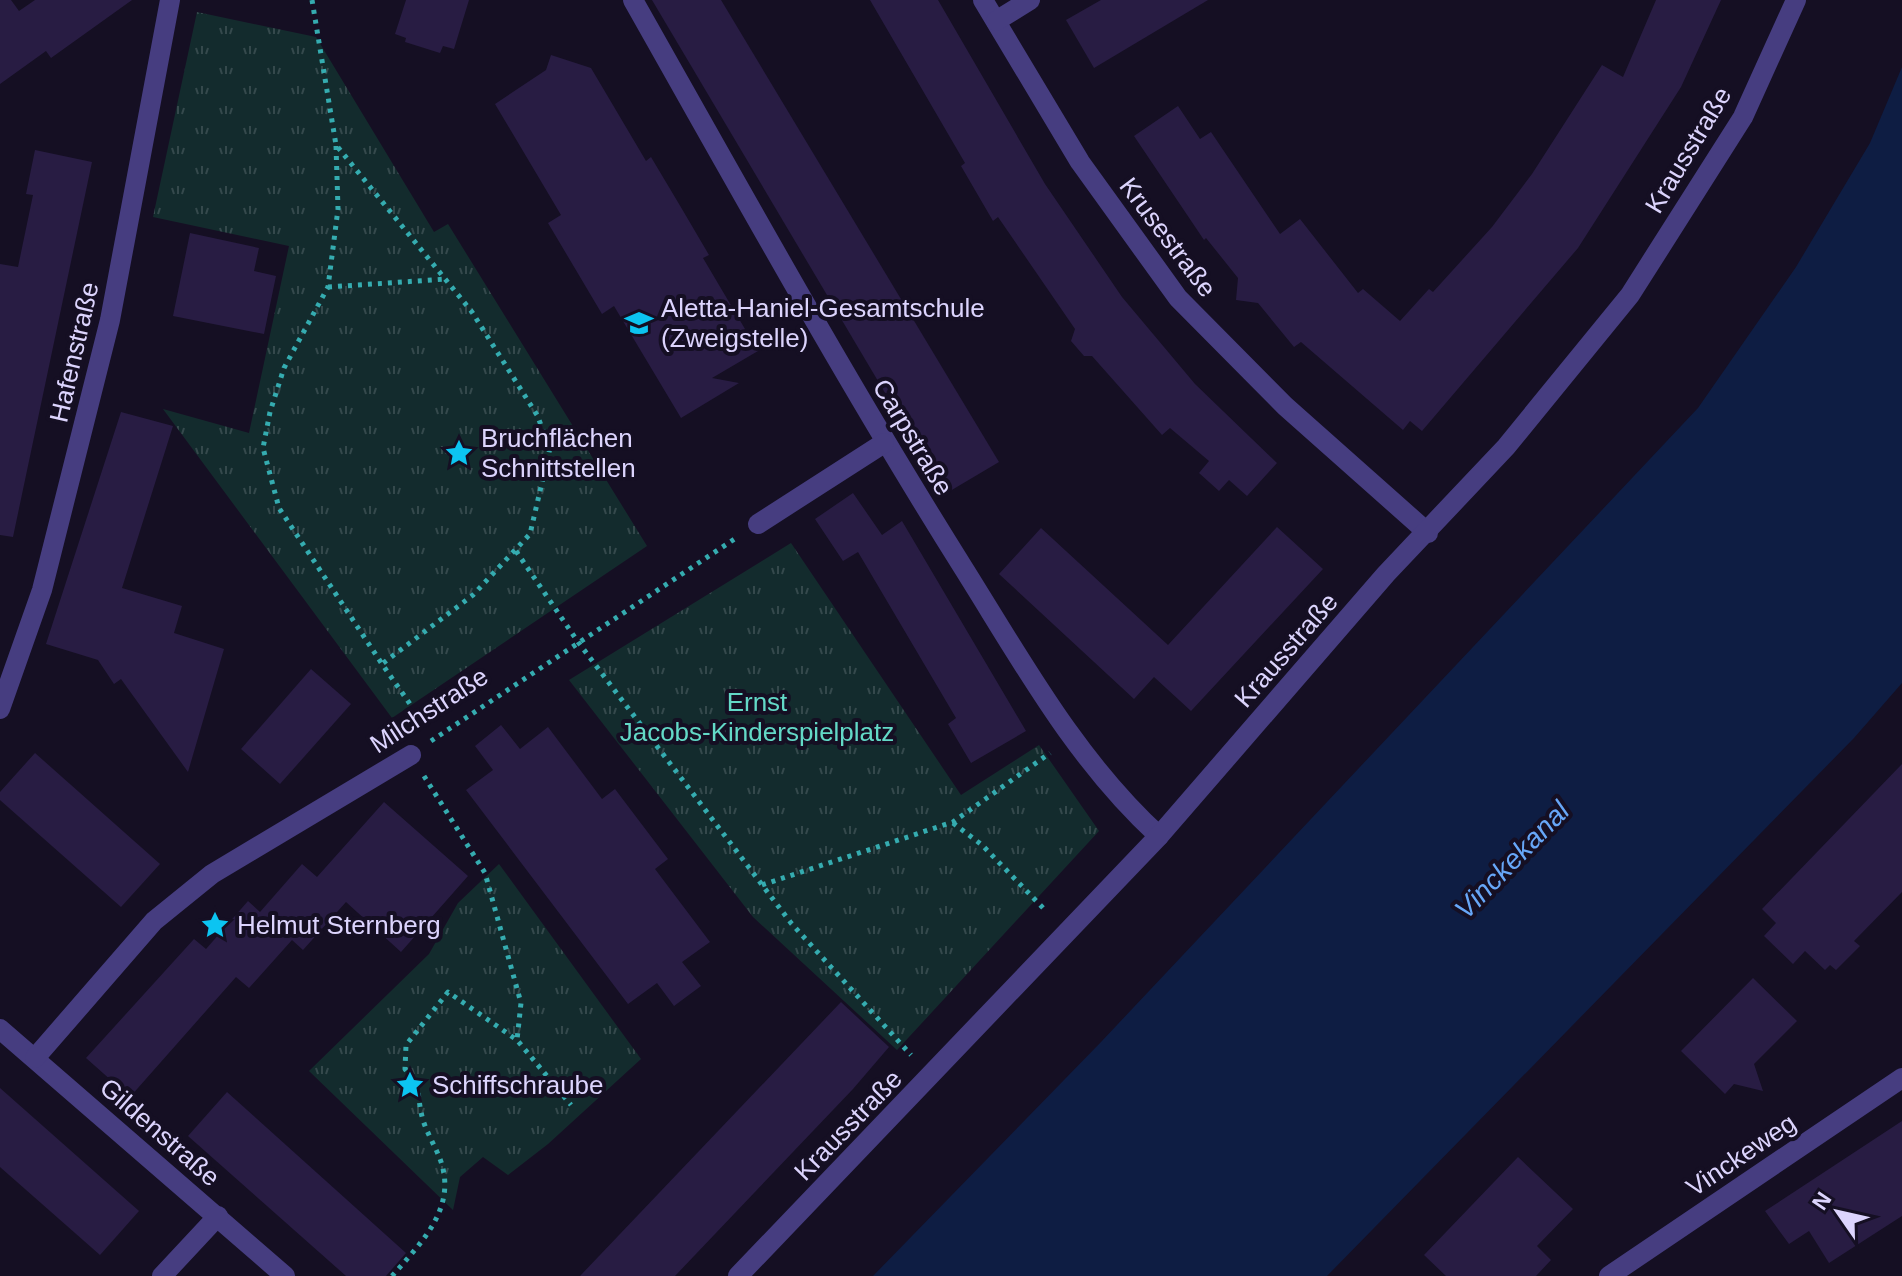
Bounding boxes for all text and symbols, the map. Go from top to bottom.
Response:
street label: Krausstraße [1639,82,1737,218]
street label: Krusestraße [1113,171,1223,303]
street label: Hafenstraße [43,279,105,425]
place label: Aletta-Haniel-Gesamtschule (Zweigstelle) [661,293,985,353]
school or university icon: Aletta-Haniel-Gesamtschule (Zweigstelle) [624,308,654,338]
street label: Carpstraße [867,374,959,500]
place label: Bruchflächen Schnittstellen [481,423,636,483]
place icon: Bruchflächen Schnittstellen [444,438,474,468]
street label: Krausstraße [1228,587,1344,713]
street label: Milchstraße [364,661,494,759]
park label: Ernst Jacobs-Kinderspielplatz [620,687,894,747]
water label: Vinckekanal [1449,795,1576,925]
place icon: Helmut Sternberg [200,910,230,940]
place label: Helmut Sternberg [237,910,441,940]
street label: Krausstraße [788,1064,908,1186]
place icon: Schiffschraube [395,1070,425,1100]
place label: Schiffschraube [432,1070,604,1100]
street label: Gildenstraße [94,1072,226,1192]
street label: Vinckeweg [1681,1108,1801,1202]
north arrow [1798,1172,1878,1252]
text: N [1807,1188,1837,1215]

